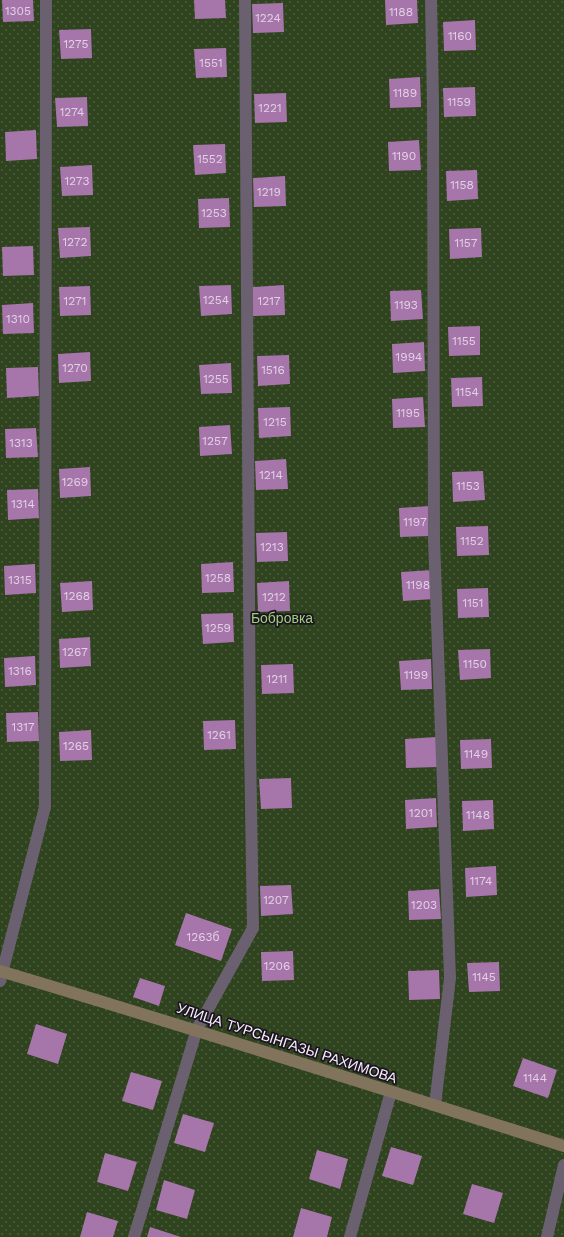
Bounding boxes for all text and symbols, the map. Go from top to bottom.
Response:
house number: 1305 [5,4,31,18]
house number: 1188 [389,5,413,19]
house number: 1224 [255,11,281,25]
house number: 1160 [448,29,472,43]
house number: 1275 [63,37,89,51]
house number: 1551 [199,56,223,70]
house number: 1189 [393,86,417,100]
house number: 1159 [447,95,471,109]
house number: 1221 [258,101,282,115]
house number: 1274 [60,105,84,119]
house number: 1190 [392,149,416,163]
house number: 1552 [197,152,223,166]
house number: 1273 [64,174,90,188]
house number: 1158 [450,178,474,192]
house number: 1219 [257,185,281,199]
house number: 1253 [201,206,227,220]
house number: 1272 [62,235,88,249]
house number: 1157 [454,236,478,250]
house number: 1254 [203,293,229,307]
house number: 1271 [64,294,86,308]
house number: 1217 [257,294,281,308]
house number: 1193 [394,298,418,312]
house number: 1310 [6,312,30,326]
house number: 1155 [452,334,476,348]
house number: 1994 [396,350,422,364]
house number: 1270 [62,361,88,375]
house number: 1516 [261,363,285,377]
house number: 1255 [203,372,229,386]
house number: 1154 [455,385,479,399]
house number: 1195 [396,406,420,420]
house number: 1215 [263,415,287,429]
house number: 1257 [202,434,228,448]
house number: 1313 [9,436,33,450]
house number: 1214 [259,468,283,482]
house number: 1269 [62,475,88,489]
house number: 1153 [456,479,480,493]
house number: 1314 [11,497,35,511]
house number: 1197 [403,515,427,529]
house number: 1152 [460,534,484,548]
house number: 1213 [260,540,284,554]
house number: 1258 [205,571,231,585]
house number: 1315 [8,573,32,587]
house number: 1198 [406,578,430,592]
house number: 1268 [64,589,90,603]
house number: 1212 [262,590,286,604]
house number: 1151 [462,596,484,610]
park label: Бобровка [251,610,313,626]
house number: 1259 [205,621,231,635]
house number: 1267 [62,645,88,659]
house number: 1150 [463,657,487,671]
house number: 1316 [8,664,32,678]
house number: 1199 [404,668,428,682]
house number: 1211 [266,672,288,686]
house number: 1317 [11,720,35,734]
house number: 1261 [207,728,231,742]
house number: 1265 [63,739,89,753]
house number: 1149 [464,747,488,761]
house number: 1201 [409,806,433,820]
house number: 1148 [466,808,490,822]
house number: 1174 [470,874,492,888]
house number: 1207 [263,893,289,907]
house number: 1203 [411,898,437,912]
house number: 1263б [187,930,220,944]
house number: 1206 [264,959,290,973]
house number: 1145 [472,970,496,984]
street label: УЛИЦА ТУРСЫНГАЗЫ РАХИМОВА [175,1000,400,1086]
house number: 1144 [523,1071,547,1085]

